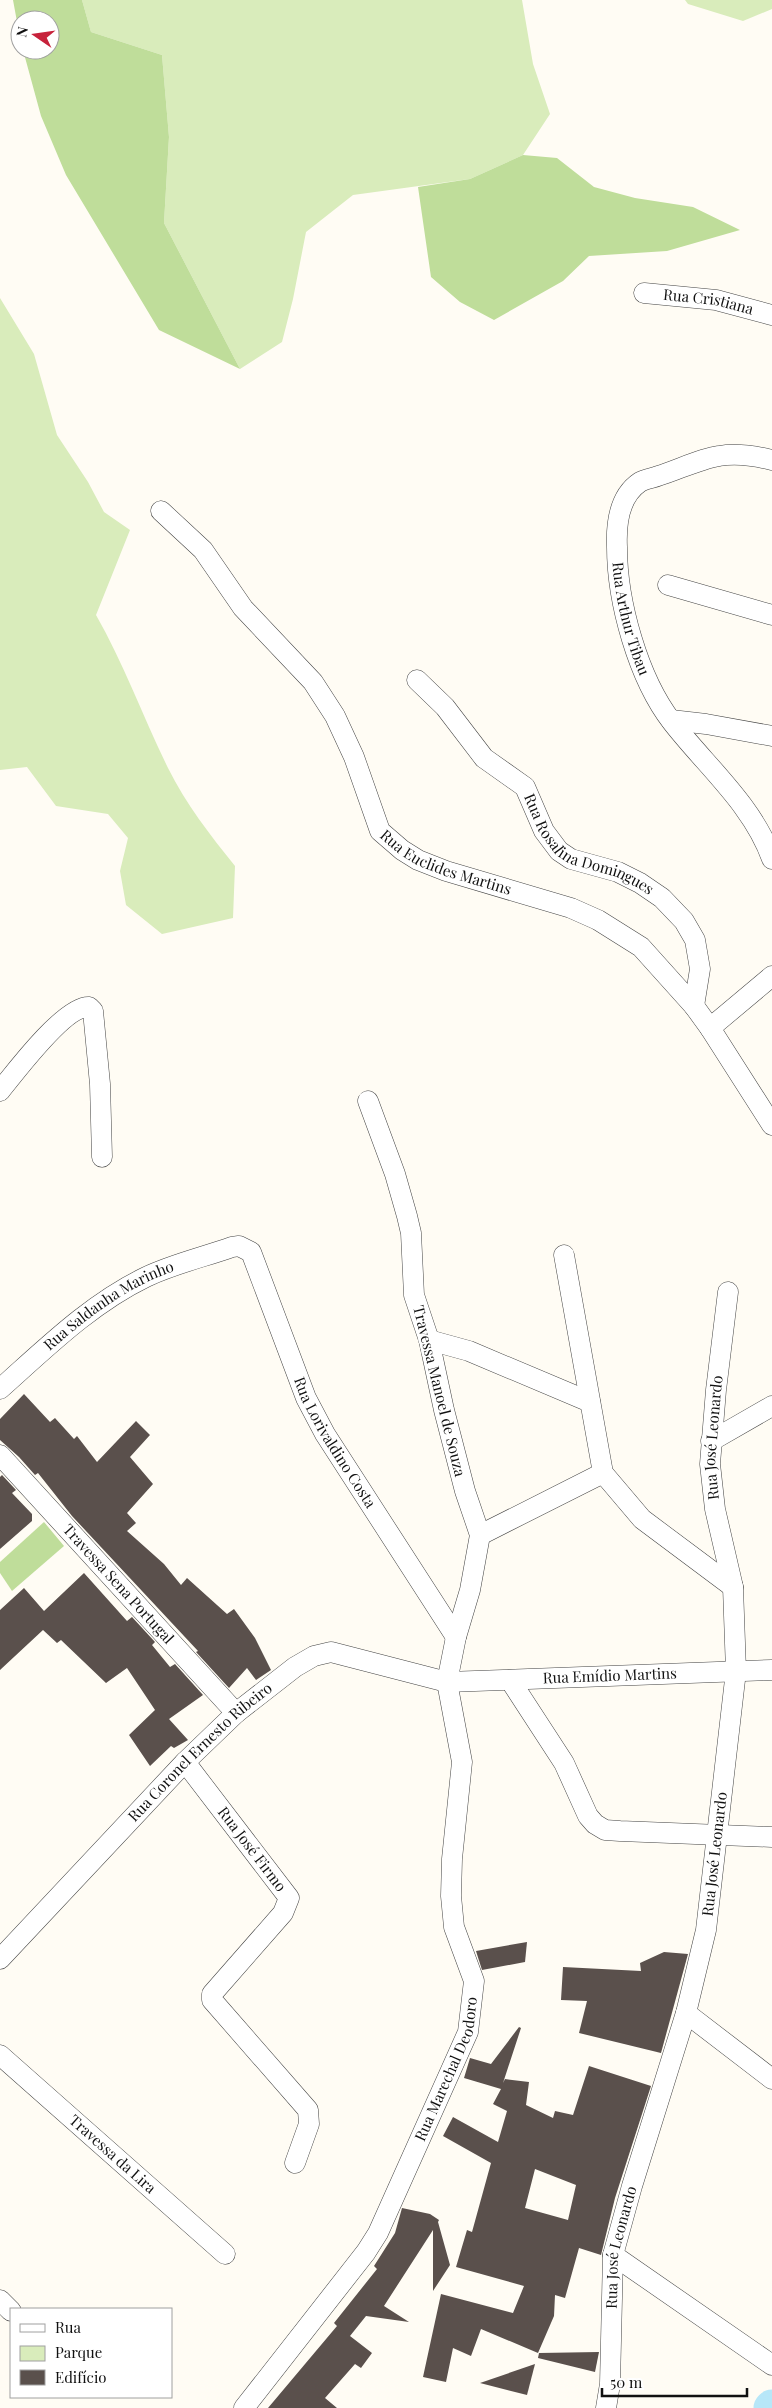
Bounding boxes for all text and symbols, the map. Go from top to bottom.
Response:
north arrow [10,10,60,60]
text: N [11,25,32,39]
street label: Rua Cristiana [662,284,756,319]
street label: Rua Arthur Tibau [608,561,655,678]
street label: Rua Rosalina Domingues [520,790,658,899]
street label: Rua Euclides Martins [376,825,514,899]
street label: Rua Saldanha Marinho [39,1256,176,1354]
street label: Travessa Manoel de Souza [409,1303,471,1479]
street label: Rua Lorivaldino Costa [290,1374,381,1512]
street label: Rua José Leonardo [699,1374,727,1501]
street label: Travessa Sena Portugal [59,1519,179,1648]
street label: Rua Emídio Martins [542,1663,677,1687]
street label: Rua Coronel Ernesto Ribeiro [123,1678,276,1826]
street label: Rua José Leonardo [697,1791,731,1917]
street label: Rua José Firmo [214,1802,291,1895]
street label: Rua Marechal Deodoro [409,1996,481,2144]
street label: Travessa da Lira [65,2110,161,2198]
street label: Rua José Leonardo [601,2184,641,2309]
legend [10,2308,172,2398]
text: Rua [55,2317,81,2337]
text: Parque [55,2342,102,2362]
scale bar [602,2366,747,2398]
text: Edifício [55,2367,107,2387]
text: 50 m [610,2372,643,2392]

